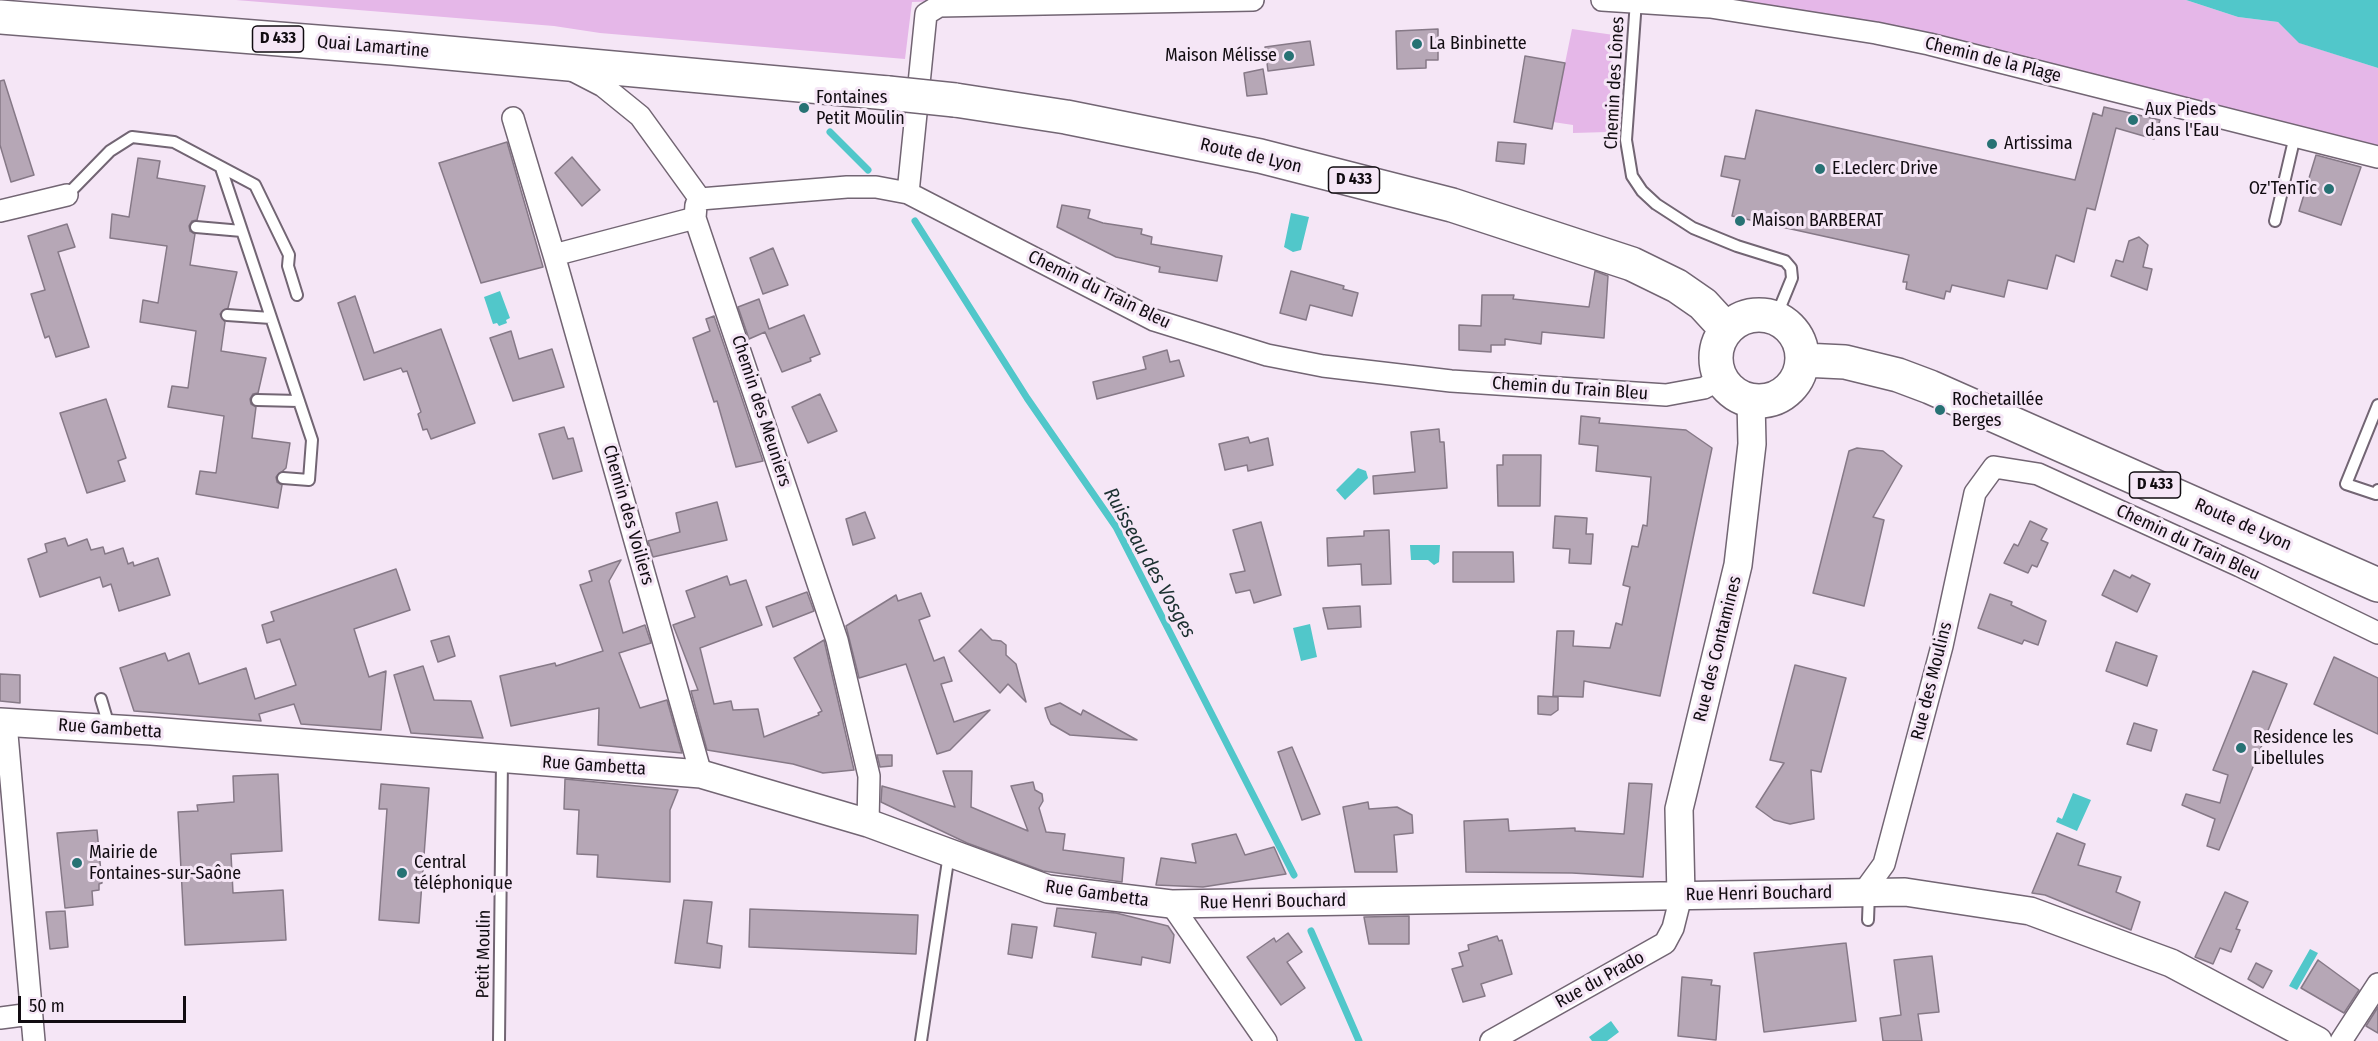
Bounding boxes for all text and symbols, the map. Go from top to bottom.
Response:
street label: Chemin des Lônes [1601,16,1629,150]
road number: D 433 [252,26,304,52]
street label: Quai Lamartine [316,31,430,63]
place label: La Binbinette [1429,33,1527,55]
street label: Chemin de la Plage [1923,33,2063,87]
marker: La Binbinette [1410,37,1424,51]
place label: Maison Mélisse [1165,45,1277,67]
marker: Maison Mélisse [1282,49,1296,63]
place label: Fontaines Petit Moulin [816,87,905,130]
place label: Aux Pieds dans l'Eau [2145,99,2219,142]
marker: Fontaines Petit Moulin [797,101,811,115]
marker: Aux Pieds dans l'Eau [2126,113,2140,127]
place label: Artissima [2004,133,2073,155]
street label: Route de Lyon [1198,134,1304,178]
marker: Artissima [1985,137,1999,151]
place label: E.Leclerc Drive [1832,158,1938,180]
marker: E.Leclerc Drive [1813,162,1827,176]
road number: D 433 [1328,167,1380,193]
place label: Oz'TenTic [2249,178,2317,200]
marker: Oz'TenTic [2322,182,2336,196]
place label: Maison BARBERAT [1752,210,1883,232]
marker: Maison BARBERAT [1733,214,1747,228]
street label: Chemin du Train Bleu [1024,246,1174,334]
street label: Chemin des Meuniers [726,333,796,489]
street label: Chemin du Train Bleu [1491,373,1649,405]
place label: Rochetaillée Berges [1952,389,2043,432]
marker: Rochetaillée Berges [1933,403,1947,417]
street label: Chemin des Voiliers [598,443,658,587]
road number: D 433 [2130,472,2180,498]
water label: Ruisseau des Vosges [1098,484,1200,642]
street label: Route de Lyon [2191,494,2295,556]
street label: Chemin du Train Bleu [2113,500,2263,586]
street label: Rue des Contamines [1689,574,1747,724]
street label: Rue des Moulins [1907,620,1957,742]
street label: Rue Gambetta [57,715,163,743]
place label: Residence les Libellules [2253,727,2353,770]
marker: Residence les Libellules [2234,741,2248,755]
street label: Rue Gambetta [541,752,647,780]
place label: Mairie de Fontaines-sur-Saône [89,842,241,884]
place label: Central téléphonique [414,852,513,894]
marker: Mairie de Fontaines-sur-Saône [70,856,84,870]
marker: Central téléphonique [395,866,409,880]
street label: Rue Gambetta [1044,876,1150,912]
street label: Rue Henri Bouchard [1685,882,1833,906]
street label: Rue Henri Bouchard [1199,890,1347,914]
street label: Petit Moulin [472,909,496,999]
street label: Rue du Prado [1552,947,1648,1013]
scale bar [21,984,189,1022]
text: 50 m [29,995,65,1017]

